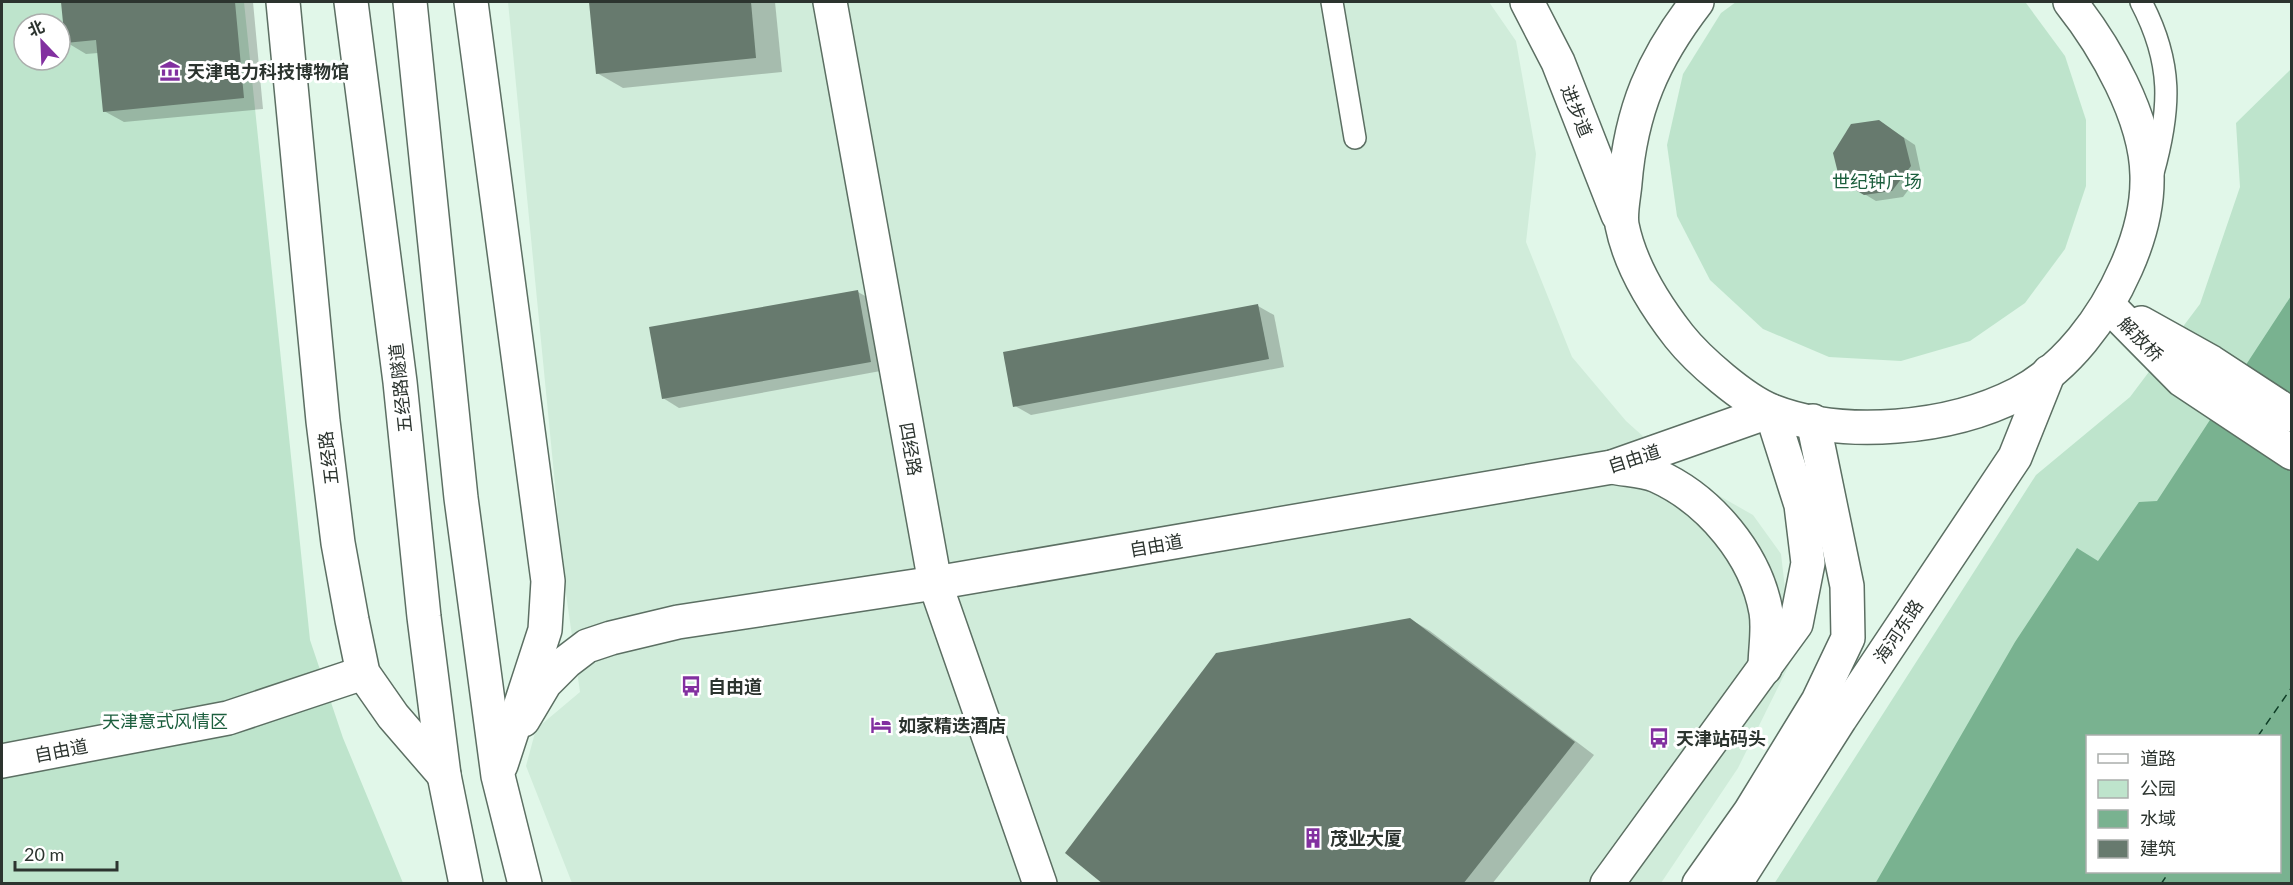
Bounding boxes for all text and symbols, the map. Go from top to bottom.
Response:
north arrow [12,12,72,72]
text: 北 [25,16,47,40]
museum icon: 天津电力科技博物馆 [158,59,182,83]
place label: 天津电力科技博物馆 [187,60,349,82]
street label: 进步道 [1557,82,1597,140]
park label: 世纪钟广场 [1832,170,1922,192]
street label: 解放桥 [2114,312,2168,366]
street label: 五经路隧道 [384,342,416,434]
street label: 四经路 [895,421,927,477]
street label: 五经路 [314,430,342,486]
street label: 自由道 [1605,439,1663,477]
street label: 自由道 [1128,529,1184,561]
street label: 海河东路 [1869,595,1927,667]
bus stop icon: 自由道 [679,674,703,698]
place label: 自由道 [708,675,762,697]
park label: 天津意式风情区 [102,710,228,732]
hotel icon: 如家精迭酒店 [869,713,893,737]
place label: 如家精迭酒店 [898,714,1006,736]
bus stop icon: 天津站码头 [1647,726,1671,750]
place label: 天津站码头 [1676,727,1766,749]
street label: 自由道 [32,734,90,766]
legend [2086,735,2281,873]
text: 道路 [2140,747,2176,769]
text: 公园 [2140,777,2176,799]
text: 水域 [2140,807,2176,829]
building icon: 茂业大厦 [1301,826,1325,850]
place label: 茂业大厦 [1330,827,1402,849]
scale bar [15,834,117,872]
text: 建筑 [2140,837,2176,859]
text: 20 m [24,843,64,865]

